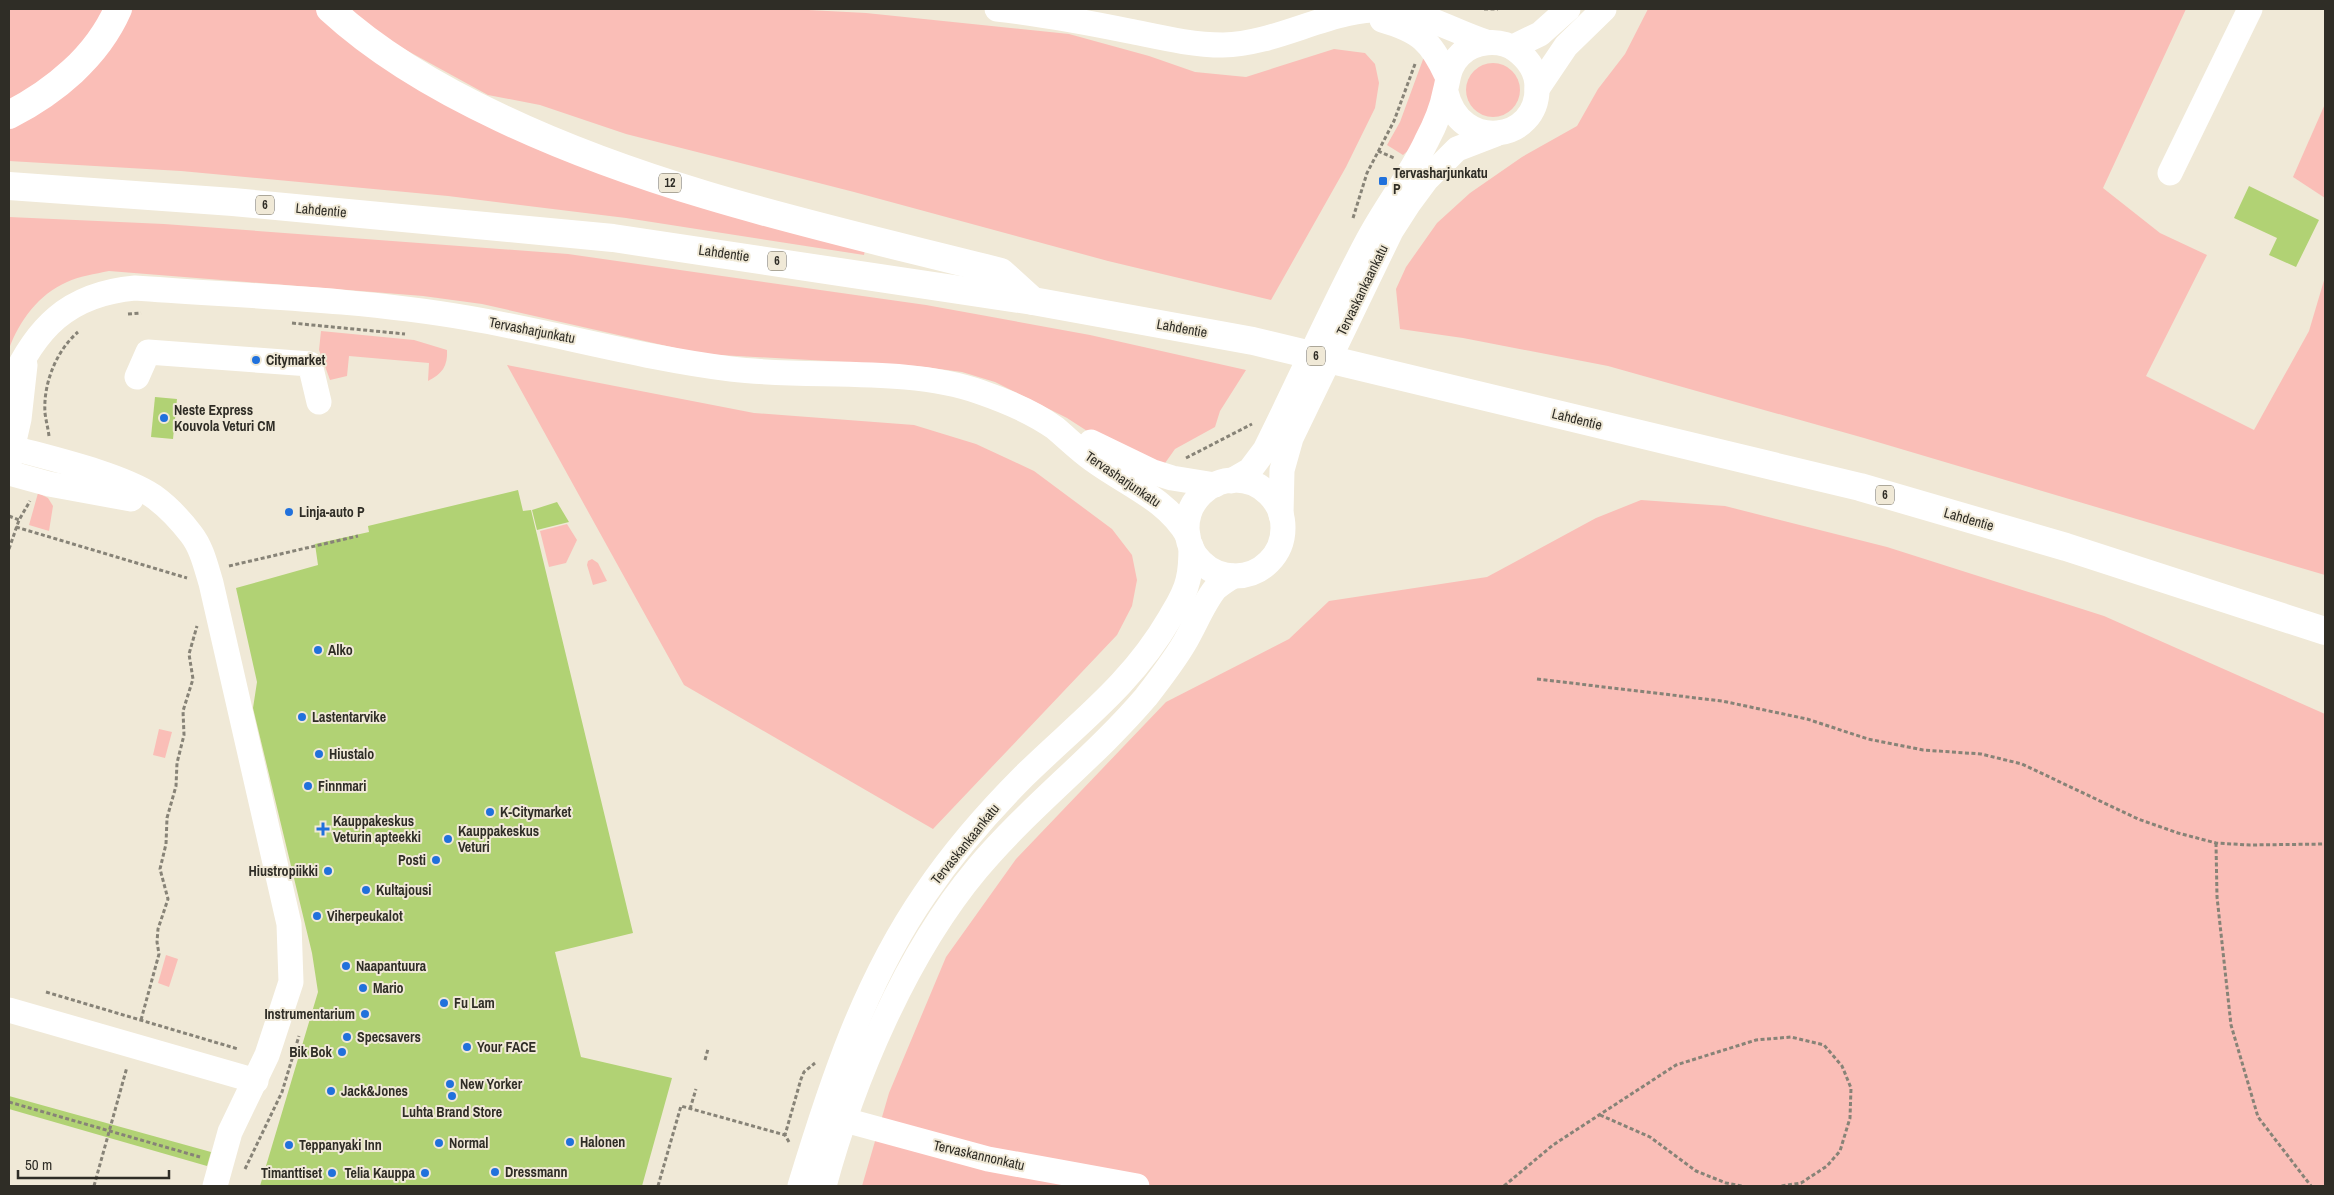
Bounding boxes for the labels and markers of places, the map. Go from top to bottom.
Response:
place label: Tervasharjunkatu P [1393,164,1488,198]
marker: Tervasharjunkatu P [1377,175,1389,187]
place label: Citymarket [266,351,326,369]
marker: Citymarket [250,354,262,366]
place label: Neste Express Kouvola Veturi CM [174,401,275,435]
marker: Neste Express Kouvola Veturi CM [158,412,170,424]
place label: Linja-auto P [299,503,365,521]
marker: Linja-auto P [283,506,295,518]
place label: Alko [328,641,353,659]
marker: Alko [312,644,324,656]
place label: Lastentarvike [312,708,386,726]
marker: Lastentarvike [296,711,308,723]
place label: Hiustalo [329,745,374,763]
marker: Hiustalo [313,748,325,760]
place label: Finnmari [318,777,366,795]
marker: Finnmari [302,780,314,792]
place label: K-Citymarket [500,803,572,821]
marker: K-Citymarket [484,806,496,818]
place label: Kauppakeskus Veturin apteekki [333,812,421,846]
place label: Kauppakeskus Veturi [458,822,539,856]
marker: Kauppakeskus Veturin apteekki [317,823,329,835]
marker: Kauppakeskus Veturi [442,833,454,845]
place label: Posti [398,851,426,869]
marker: Posti [430,854,442,866]
place label: Hiustropiikki [248,862,318,880]
marker: Hiustropiikki [322,865,334,877]
place label: Kultajousi [376,881,432,899]
marker: Kultajousi [360,884,372,896]
place label: Viherpeukalot [327,907,403,925]
marker: Viherpeukalot [311,910,323,922]
place label: Naapantuura [356,957,427,975]
marker: Naapantuura [340,960,352,972]
place label: Mario [373,979,404,997]
marker: Mario [357,982,369,994]
place label: Fu Lam [454,994,495,1012]
marker: Fu Lam [438,997,450,1009]
place label: Instrumentarium [264,1005,355,1023]
marker: Instrumentarium [359,1008,371,1020]
place label: Specsavers [357,1028,421,1046]
marker: Specsavers [341,1031,353,1043]
place label: Your FACE [477,1038,536,1056]
marker: Your FACE [461,1041,473,1053]
place label: Bik Bok [289,1043,333,1061]
marker: Bik Bok [336,1046,348,1058]
place label: New Yorker [460,1075,523,1093]
marker: New Yorker [444,1078,456,1090]
place label: Jack&Jones [341,1082,408,1100]
marker: Jack&Jones [325,1085,337,1097]
marker: Luhta Brand Store [446,1090,458,1102]
place label: Luhta Brand Store [402,1103,502,1121]
place label: Halonen [580,1133,625,1151]
place label: Normal [449,1134,489,1152]
place label: Teppanyaki Inn [299,1136,382,1154]
marker: Halonen [564,1136,576,1148]
marker: Normal [433,1137,445,1149]
marker: Teppanyaki Inn [283,1139,295,1151]
place label: Dressmann [505,1163,568,1181]
place label: Timanttiset [261,1164,322,1182]
place label: Telia Kauppa [344,1164,416,1182]
marker: Dressmann [489,1166,501,1178]
marker: Timanttiset [326,1167,338,1179]
marker: Telia Kauppa [419,1167,431,1179]

